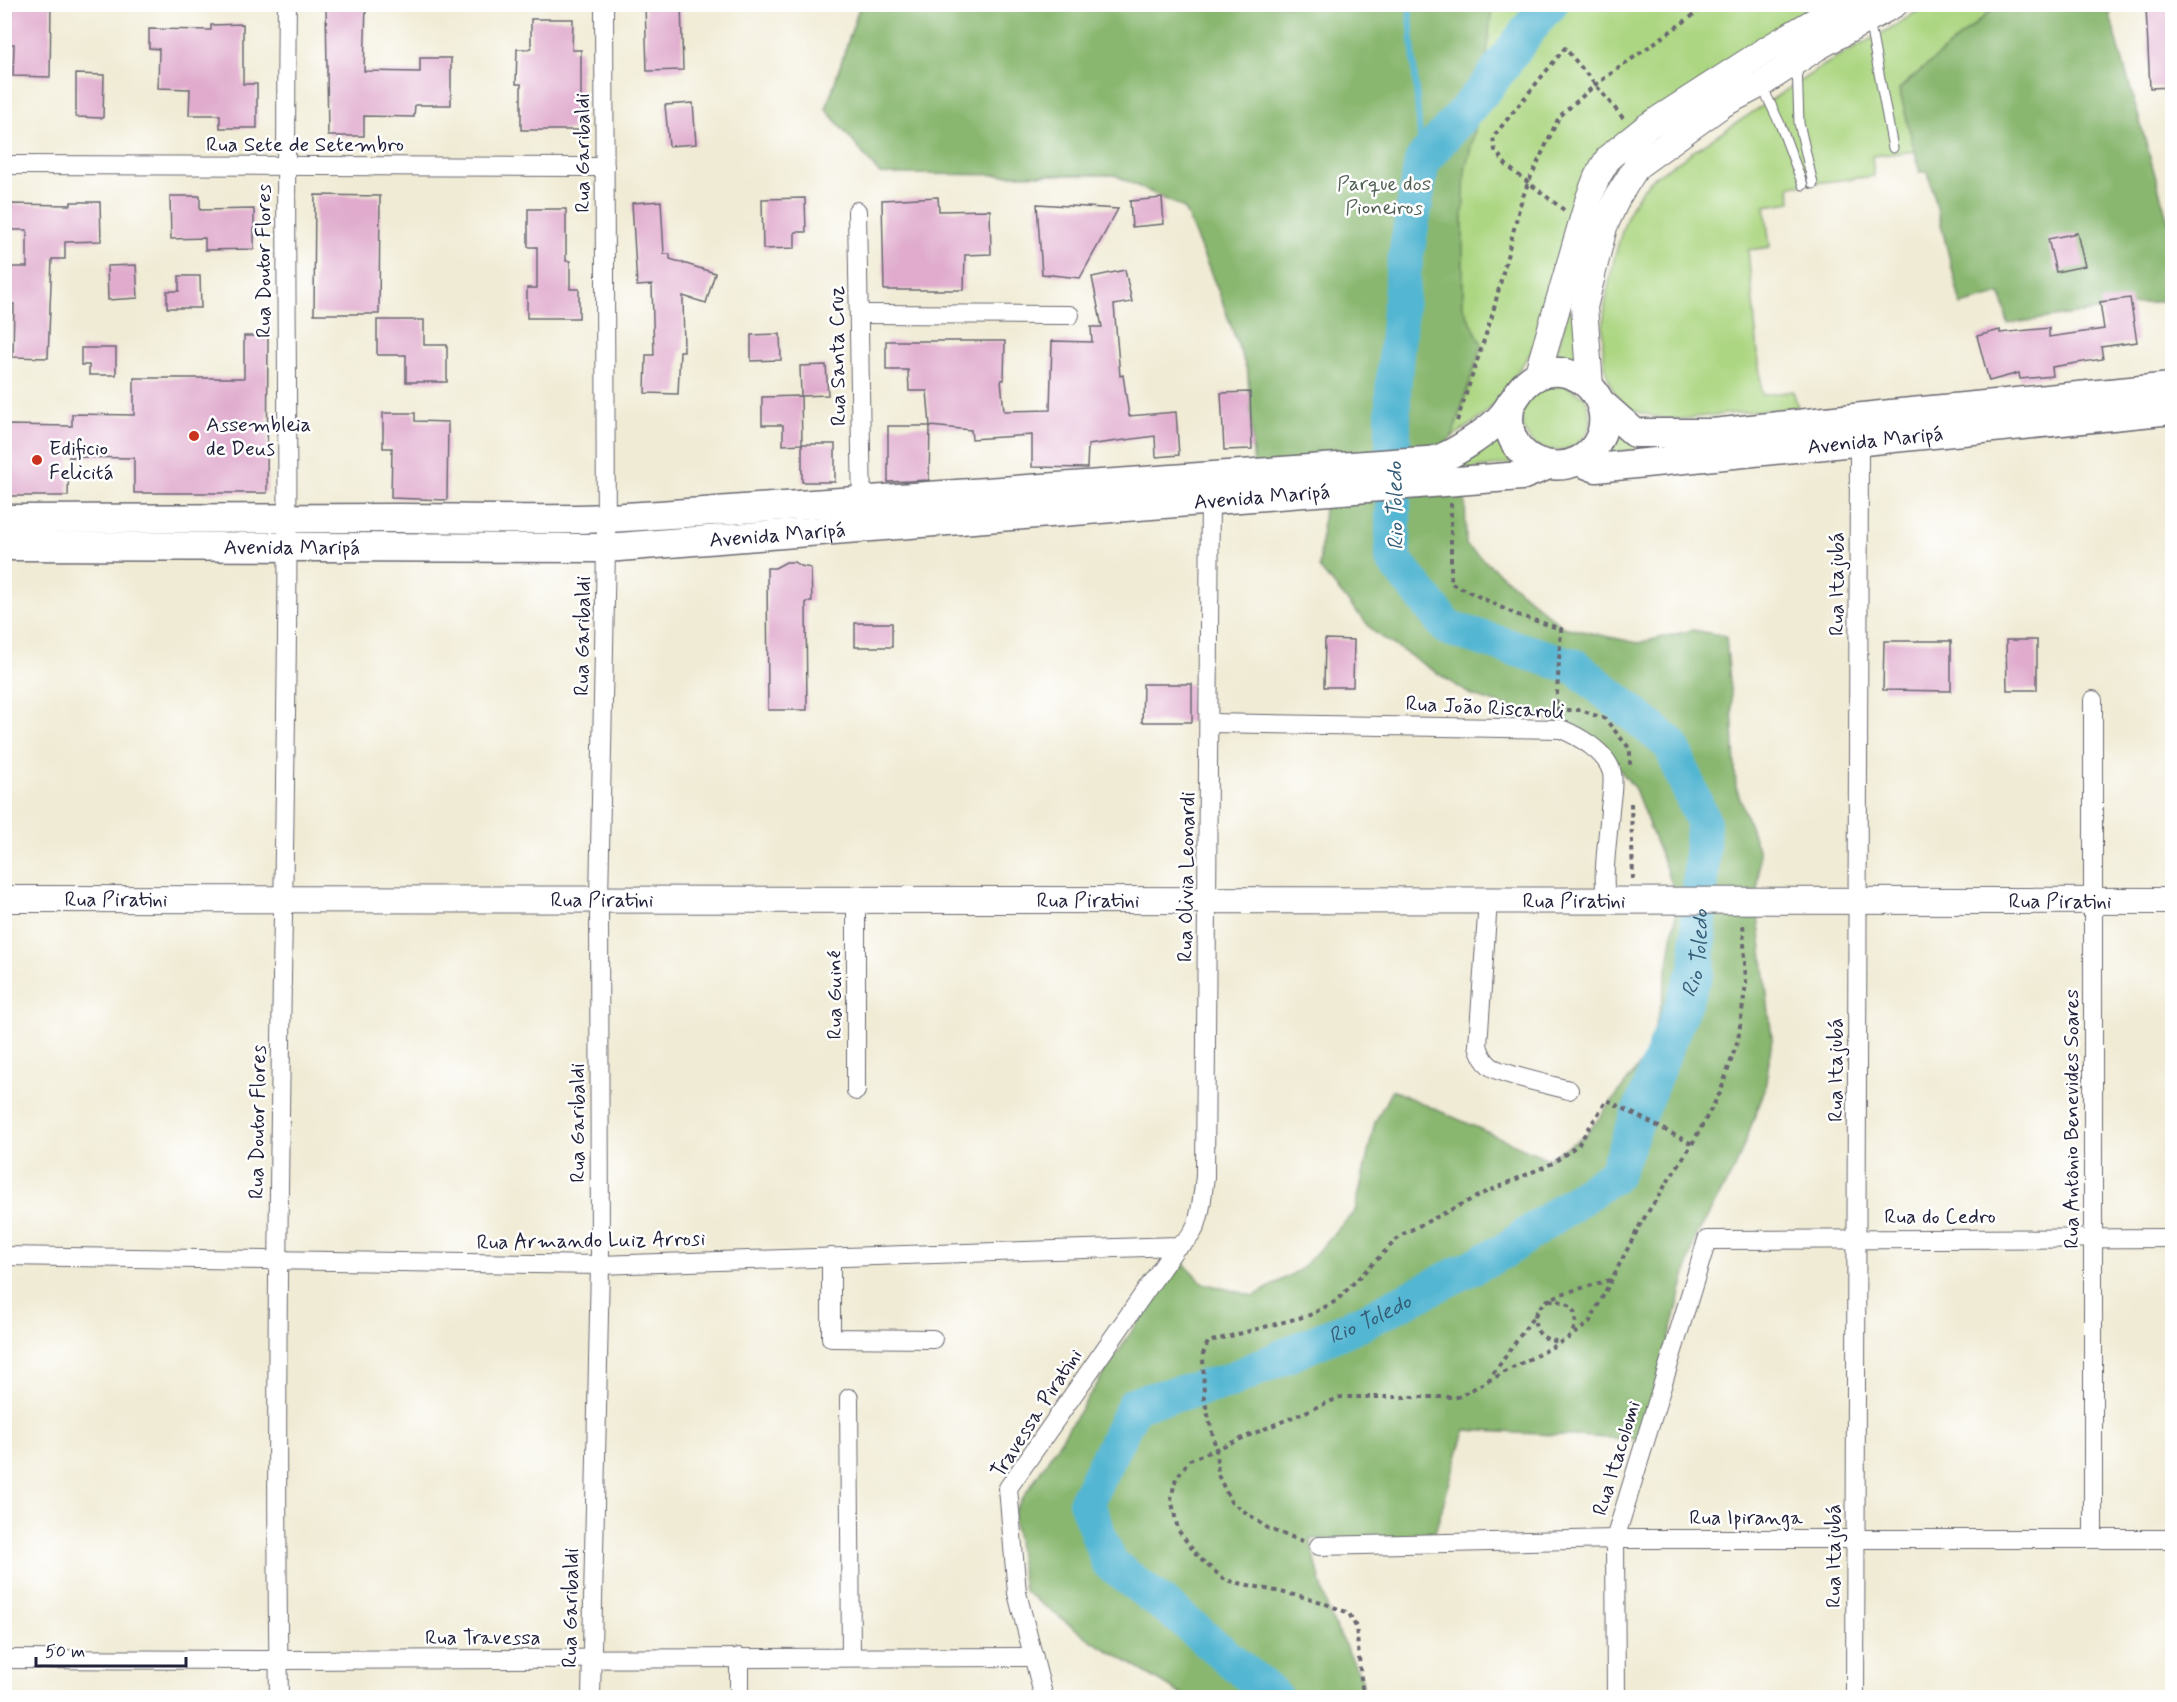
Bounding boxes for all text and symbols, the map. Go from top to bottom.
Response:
street label: Rua Garibaldi [569,93,597,213]
street label: Rua Sete de Setembro [206,131,404,159]
park label: Parque dos Pioneiros [1337,170,1431,222]
street label: Rua Doutor Flores [250,184,278,338]
street label: Rua Santa Cruz [823,285,853,426]
place label: Assembleia de Deus [206,411,311,463]
street label: Avenida Maripá [1806,420,1945,462]
marker: Assembleia de Deus [187,429,201,443]
place label: Edificio Felicitá [49,435,114,487]
marker: Edificio Felicitá [30,453,44,467]
water label: Rio Toledo [1381,461,1411,550]
street label: Avenida Maripá [1193,478,1331,517]
street label: Avenida Maripá [708,516,847,555]
street label: Rua Itajubá [1823,532,1851,636]
street label: Avenida Maripá [224,534,360,562]
street label: Rua Garibaldi [568,576,598,696]
street label: Rua João Riscaroli [1405,690,1565,726]
street label: Rua Olivia Leonardi [1172,791,1202,962]
street label: Rua Piratini [64,886,168,914]
street label: Rua Piratini [550,887,654,915]
street label: Rua Piratini [1036,887,1140,915]
street label: Rua Piratini [1522,887,1626,915]
street label: Rua Piratini [2008,888,2112,916]
water label: Rio Toledo [1675,908,1715,1002]
street label: Rua Guiné [821,951,849,1039]
street label: Rua Antônio Benevides Soares [2058,989,2086,1249]
street label: Rua Itajubá [1822,1018,1850,1122]
street label: Rua Doutor Flores [243,1045,273,1199]
street label: Rua Garibaldi [564,1063,592,1183]
street label: Rua do Cedro [1884,1203,1996,1231]
street label: Rua Armando Luiz Arrosi [476,1225,706,1257]
water label: Rio Toledo [1324,1288,1417,1351]
street label: Travessa Piratini [984,1343,1089,1484]
street label: Rua Itacolomi [1586,1397,1648,1519]
street label: Rua Ipiranga [1689,1504,1803,1532]
street label: Rua Itajubá [1820,1504,1848,1608]
street label: Rua Garibaldi [556,1548,586,1668]
street label: Rua Travessa [425,1624,541,1652]
scale bar [36,1630,186,1668]
text: 50 m [45,1640,85,1664]

